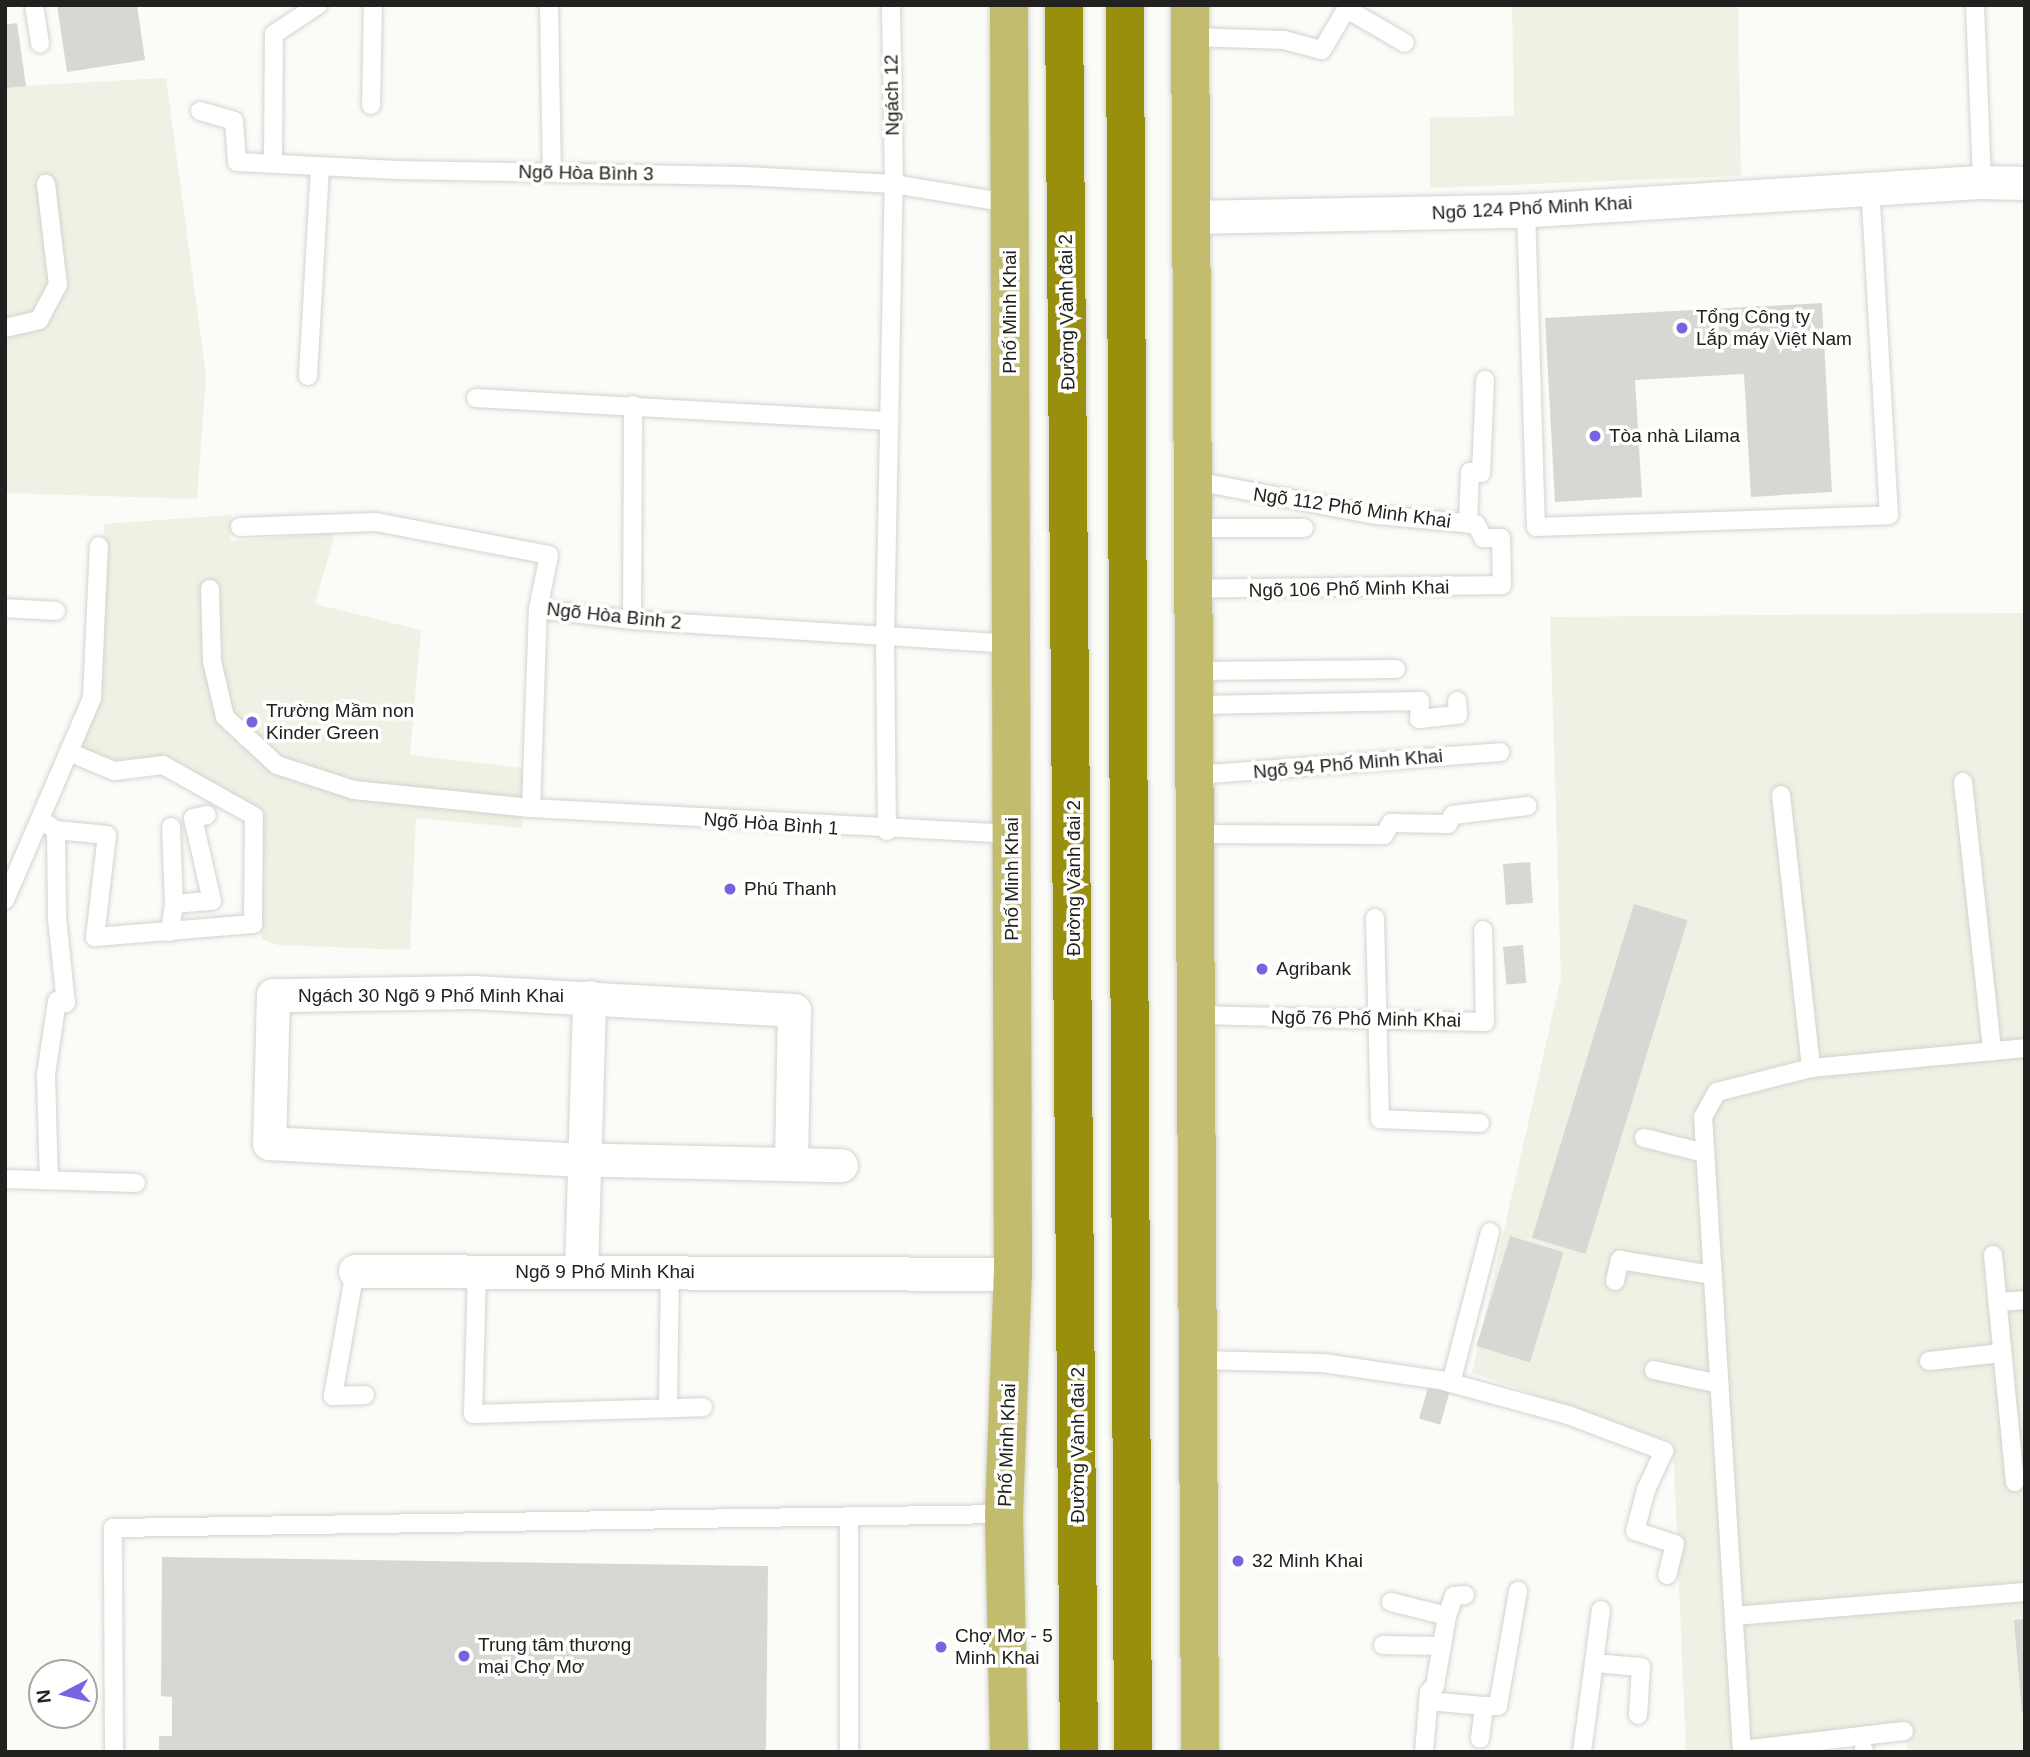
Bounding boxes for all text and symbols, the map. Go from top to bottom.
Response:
street label: Ngách 12 [880,54,904,136]
street label: Ngõ Hòa Bình 3 [518,160,654,186]
street label: Ngõ 124 Phố Minh Khai [1431,191,1633,225]
street label: Đường Vành đai 2 [1054,234,1080,390]
street label: Phố Minh Khai [999,250,1021,374]
place label: Tổng Công ty Lắp máy Việt Nam [1696,306,1852,350]
marker: Tổng Công ty Lắp máy Việt Nam [1674,320,1690,336]
place label: Tòa nhà Lilama [1609,425,1740,447]
marker: Tòa nhà Lilama [1587,428,1603,444]
street label: Ngõ 112 Phố Minh Khai [1252,483,1452,533]
street label: Ngõ 106 Phố Minh Khai [1248,576,1450,602]
street label: Ngõ Hòa Bình 2 [546,598,682,634]
place label: Trường Mầm non Kinder Green [266,700,414,744]
marker: Trường Mầm non Kinder Green [244,714,260,730]
street label: Ngõ 94 Phố Minh Khai [1252,744,1444,784]
street label: Đường Vành đai 2 [1063,800,1085,956]
street label: Ngõ Hòa Bình 1 [703,808,839,840]
street label: Phố Minh Khai [1001,817,1023,941]
place label: Phú Thanh [744,878,837,900]
marker: Phú Thanh [722,881,738,897]
place label: Agribank [1276,958,1351,980]
marker: Agribank [1254,961,1270,977]
street label: Ngách 30 Ngõ 9 Phố Minh Khai [298,985,564,1007]
street label: Ngõ 76 Phố Minh Khai [1271,1006,1461,1032]
street label: Ngõ 9 Phố Minh Khai [515,1261,695,1283]
street label: Đường Vành đai 2 [1067,1367,1089,1523]
street label: Phố Minh Khai [993,1383,1021,1507]
place label: 32 Minh Khai [1252,1550,1363,1572]
marker: 32 Minh Khai [1230,1553,1246,1569]
place label: Chợ Mơ - 5 Minh Khai [955,1625,1053,1669]
place label: Trung tâm thương mại Chợ Mơ [478,1634,631,1678]
marker: Chợ Mơ - 5 Minh Khai [933,1639,949,1655]
marker: Trung tâm thương mại Chợ Mơ [456,1648,472,1664]
north arrow [28,1659,98,1729]
text: N [32,1688,55,1704]

